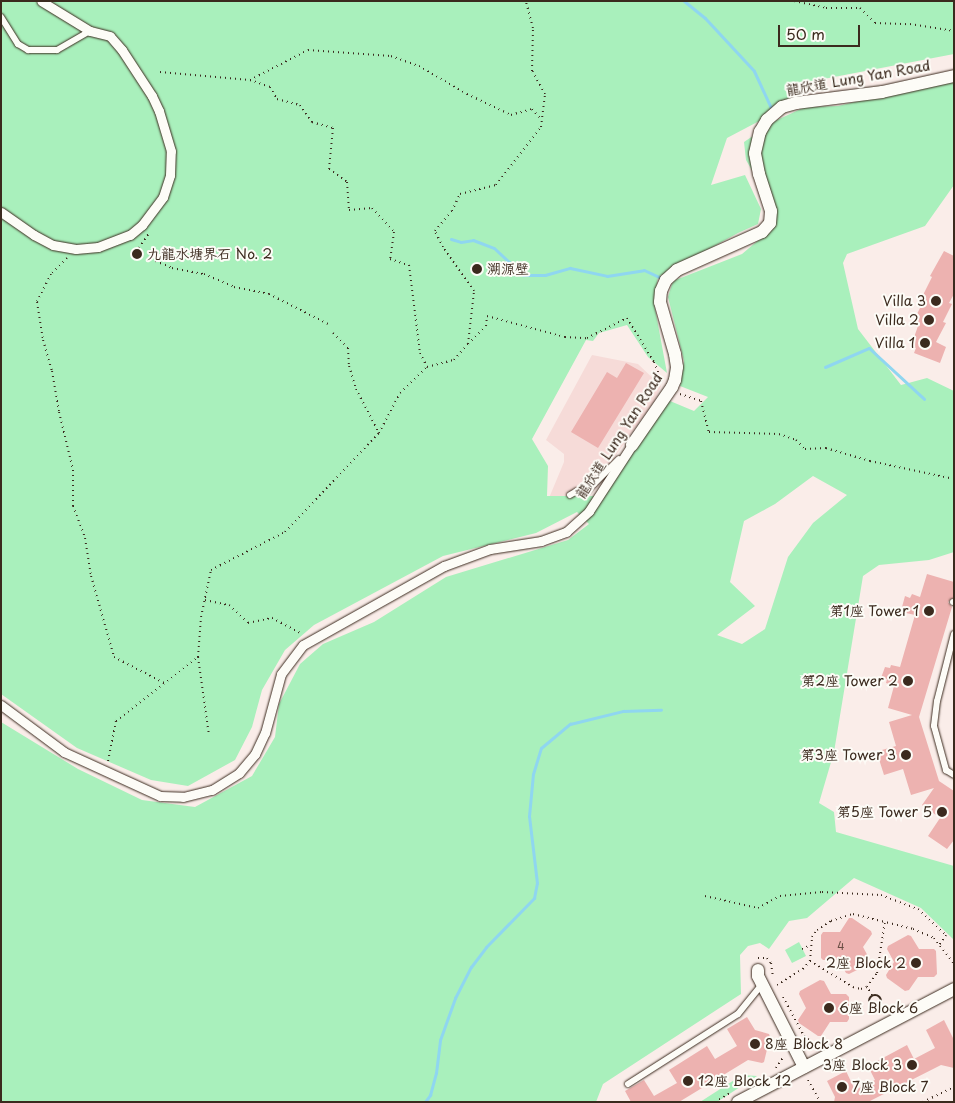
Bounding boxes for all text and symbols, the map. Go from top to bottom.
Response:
scale bar [780,15,862,47]
text: 50 m [786,22,825,45]
street label: 龍欣道 Lung Yan Road [784,57,932,99]
place label: 九龍水塘界石 No. 2 [147,246,272,262]
marker: 九龍水塘界石 No. 2 [131,248,143,260]
place label: 溯源壁 [487,261,529,277]
marker: 溯源壁 [471,263,483,275]
place label: Villa 3 [883,293,926,309]
marker: Villa 3 [930,295,942,307]
place label: Villa 2 [875,312,919,328]
marker: Villa 2 [923,314,935,326]
place label: Villa 1 [875,335,915,351]
marker: Villa 1 [919,337,931,349]
street label: 龍欣道 Lung Yan Road [572,370,666,502]
place label: 第1座 Tower 1 [830,603,919,619]
marker: 第1座 Tower 1 [923,605,935,617]
place label: 第2座 Tower 2 [802,673,898,689]
marker: 第2座 Tower 2 [902,675,914,687]
place label: 第3座 Tower 3 [801,747,896,763]
marker: 第3座 Tower 3 [900,749,912,761]
place label: 第5座 Tower 5 [838,804,932,820]
marker: 第5座 Tower 5 [936,806,948,818]
house number: 4 [837,939,845,953]
place label: 2座 Block 2 [826,955,906,971]
marker: 2座 Block 2 [910,957,922,969]
place label: 6座 Block 6 [839,1000,919,1016]
marker: 6座 Block 6 [823,1002,835,1014]
place label: 8座 Block 8 [765,1036,842,1052]
marker: 8座 Block 8 [749,1038,761,1050]
place label: 3座 Block 3 [824,1057,902,1073]
marker: 3座 Block 3 [906,1059,918,1071]
place label: 12座 Block 12 [698,1073,790,1089]
marker: 12座 Block 12 [682,1075,694,1087]
place label: 7座 Block 7 [852,1079,928,1095]
marker: 7座 Block 7 [836,1081,848,1093]

